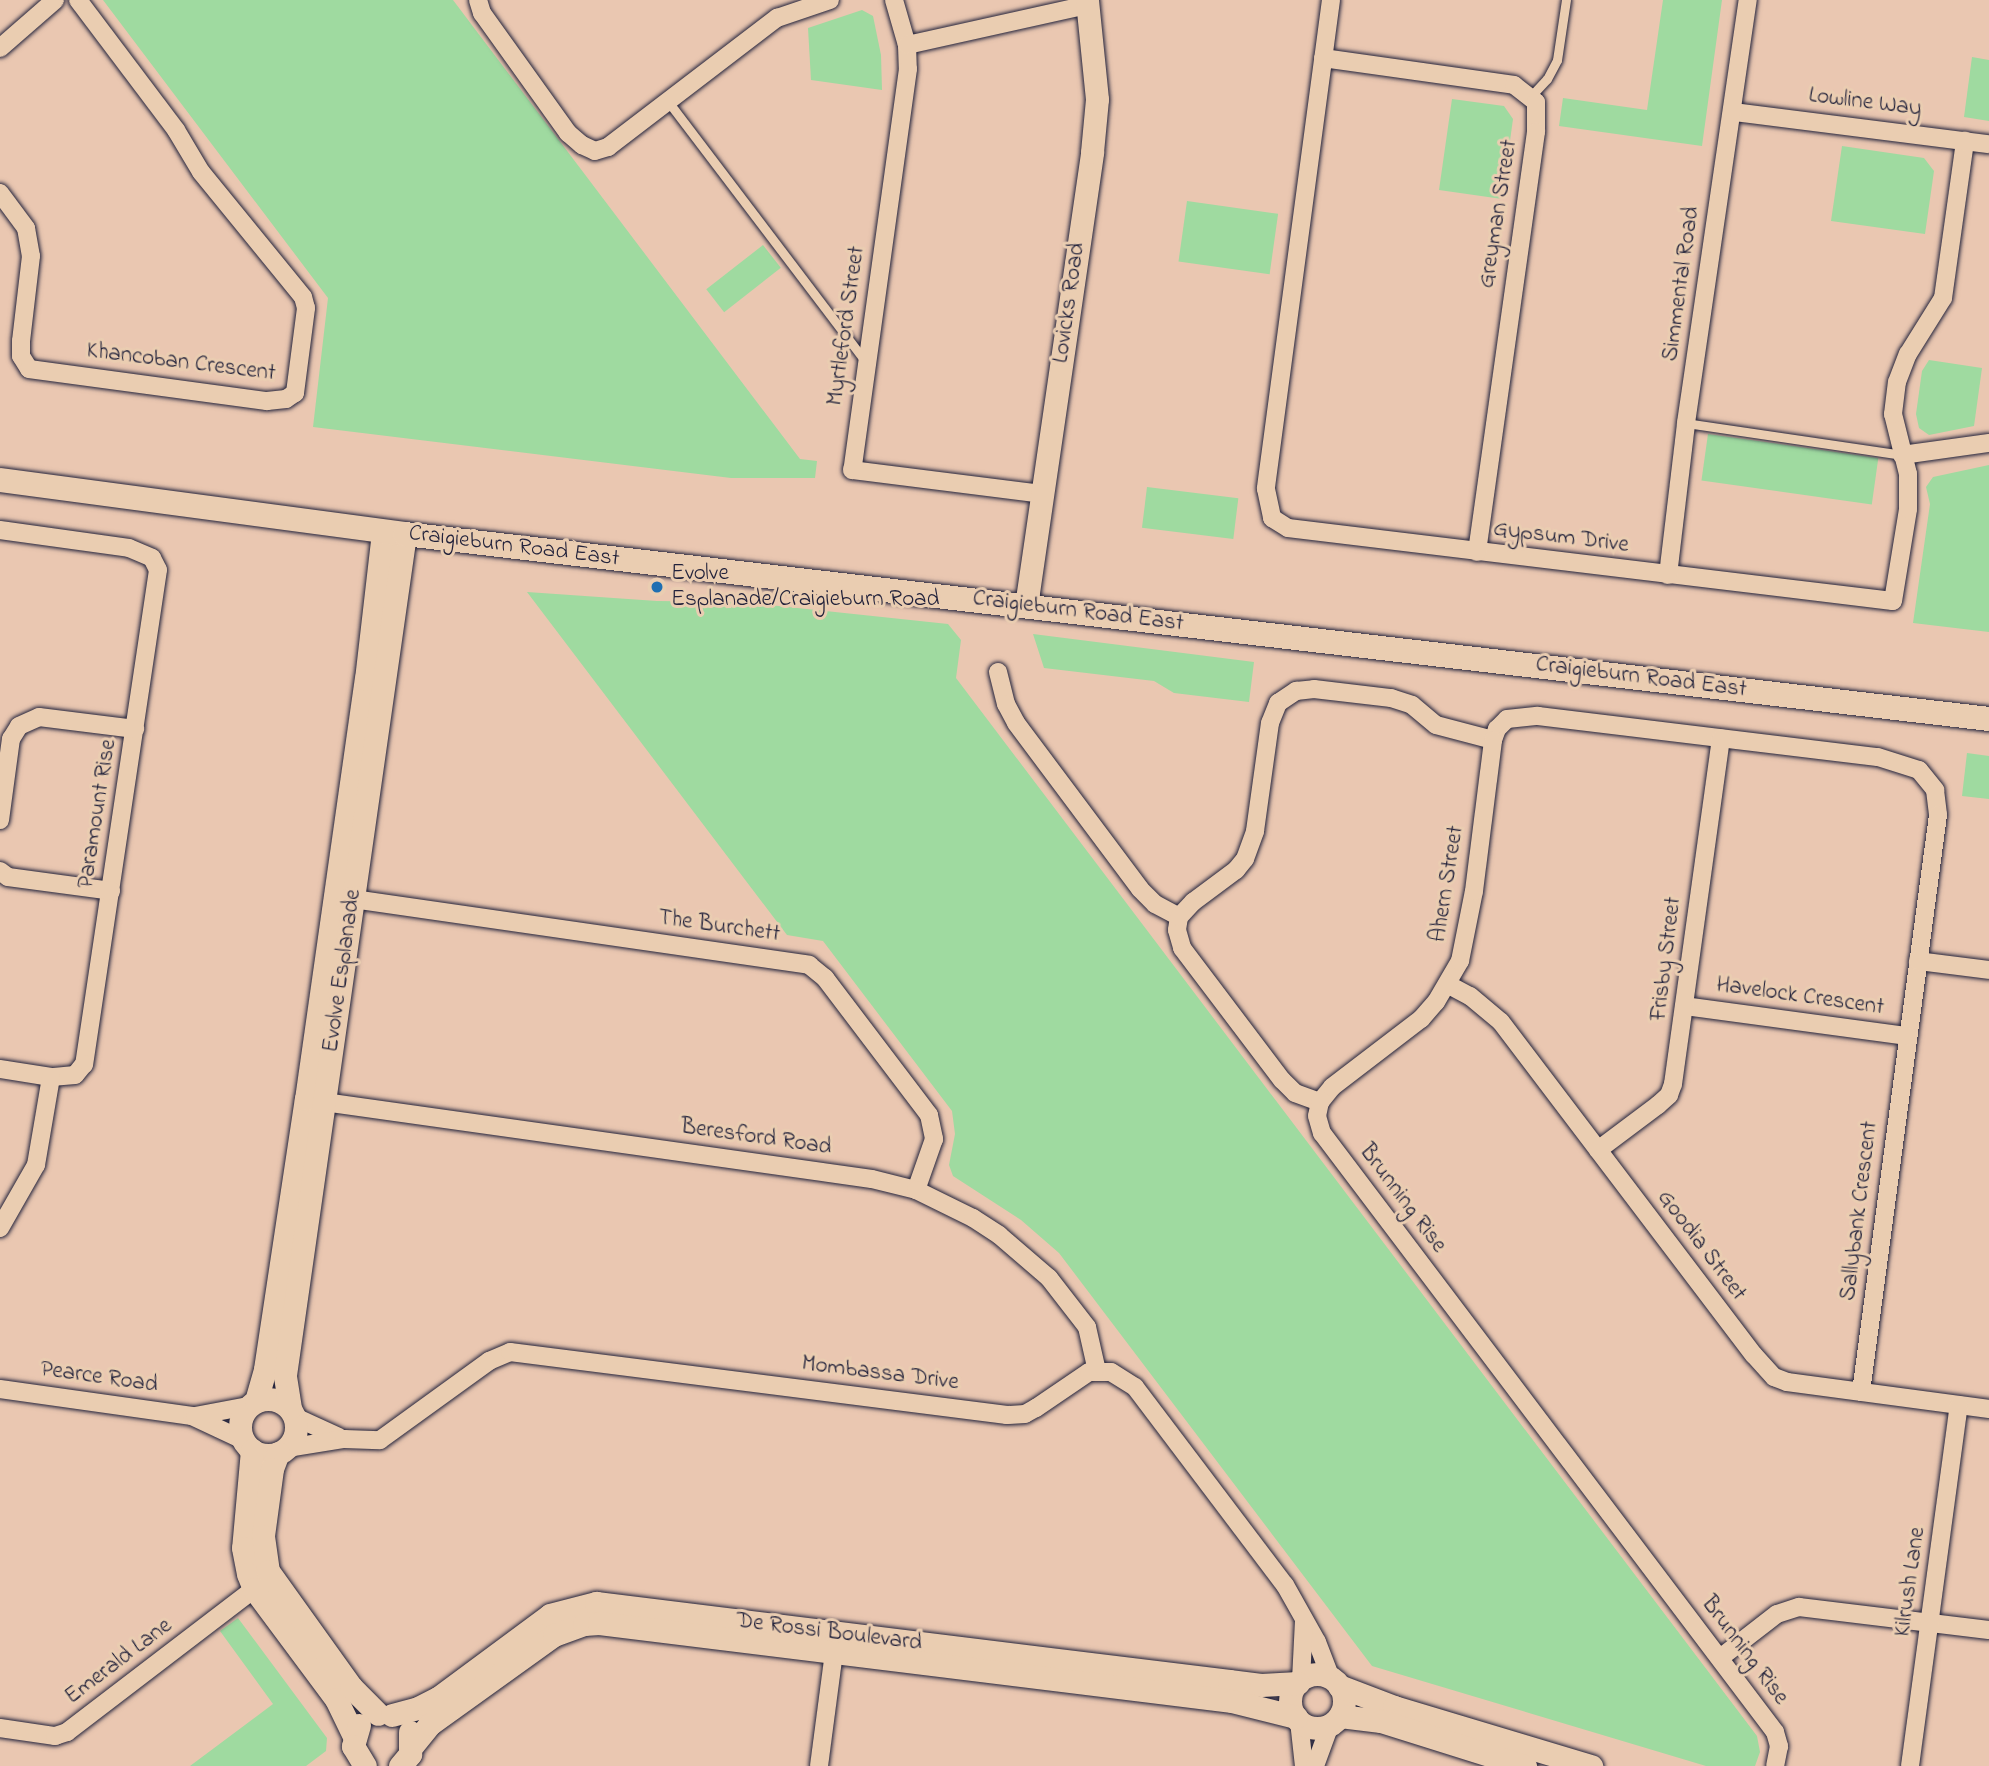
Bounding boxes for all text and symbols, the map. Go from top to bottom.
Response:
street label: Lowline Way [1807,82,1923,124]
street label: Greyman Street [1474,138,1524,290]
street label: Simmental Road [1657,205,1707,363]
street label: Lovicks Road [1048,241,1092,365]
street label: Myrtleford Street [822,244,872,408]
street label: Khancoban Crescent [85,338,277,388]
street label: Gypsum Drive [1492,516,1630,560]
street label: Craigieburn Road East [407,520,621,574]
place label: Evolve Esplanade/Craigieburn Road [671,560,939,614]
marker: Evolve Esplanade/Craigieburn Road [649,579,665,595]
street label: Craigieburn Road East [971,585,1185,639]
street label: Craigieburn Road East [1534,651,1748,705]
street label: Paramount Rise [73,738,123,890]
street label: Ahern Street [1425,824,1471,944]
street label: Evolve Esplanade [318,888,368,1054]
street label: Frisby Street [1646,895,1688,1023]
street label: The Burchett [656,905,782,949]
street label: Havelock Crescent [1714,972,1886,1022]
street label: Beresford Road [679,1114,833,1162]
street label: Sallybank Crescent [1835,1120,1885,1302]
street label: Brunning Rise [1352,1139,1452,1259]
street label: Goodia Street [1650,1185,1752,1307]
street label: Mombassa Drive [800,1351,960,1397]
street label: Pearce Road [39,1356,159,1400]
street label: Kilrush Lane [1890,1525,1932,1639]
street label: Brunning Rise [1694,1591,1794,1711]
street label: De Rossi Boulevard [735,1608,923,1658]
street label: Emerald Lane [60,1613,178,1711]

